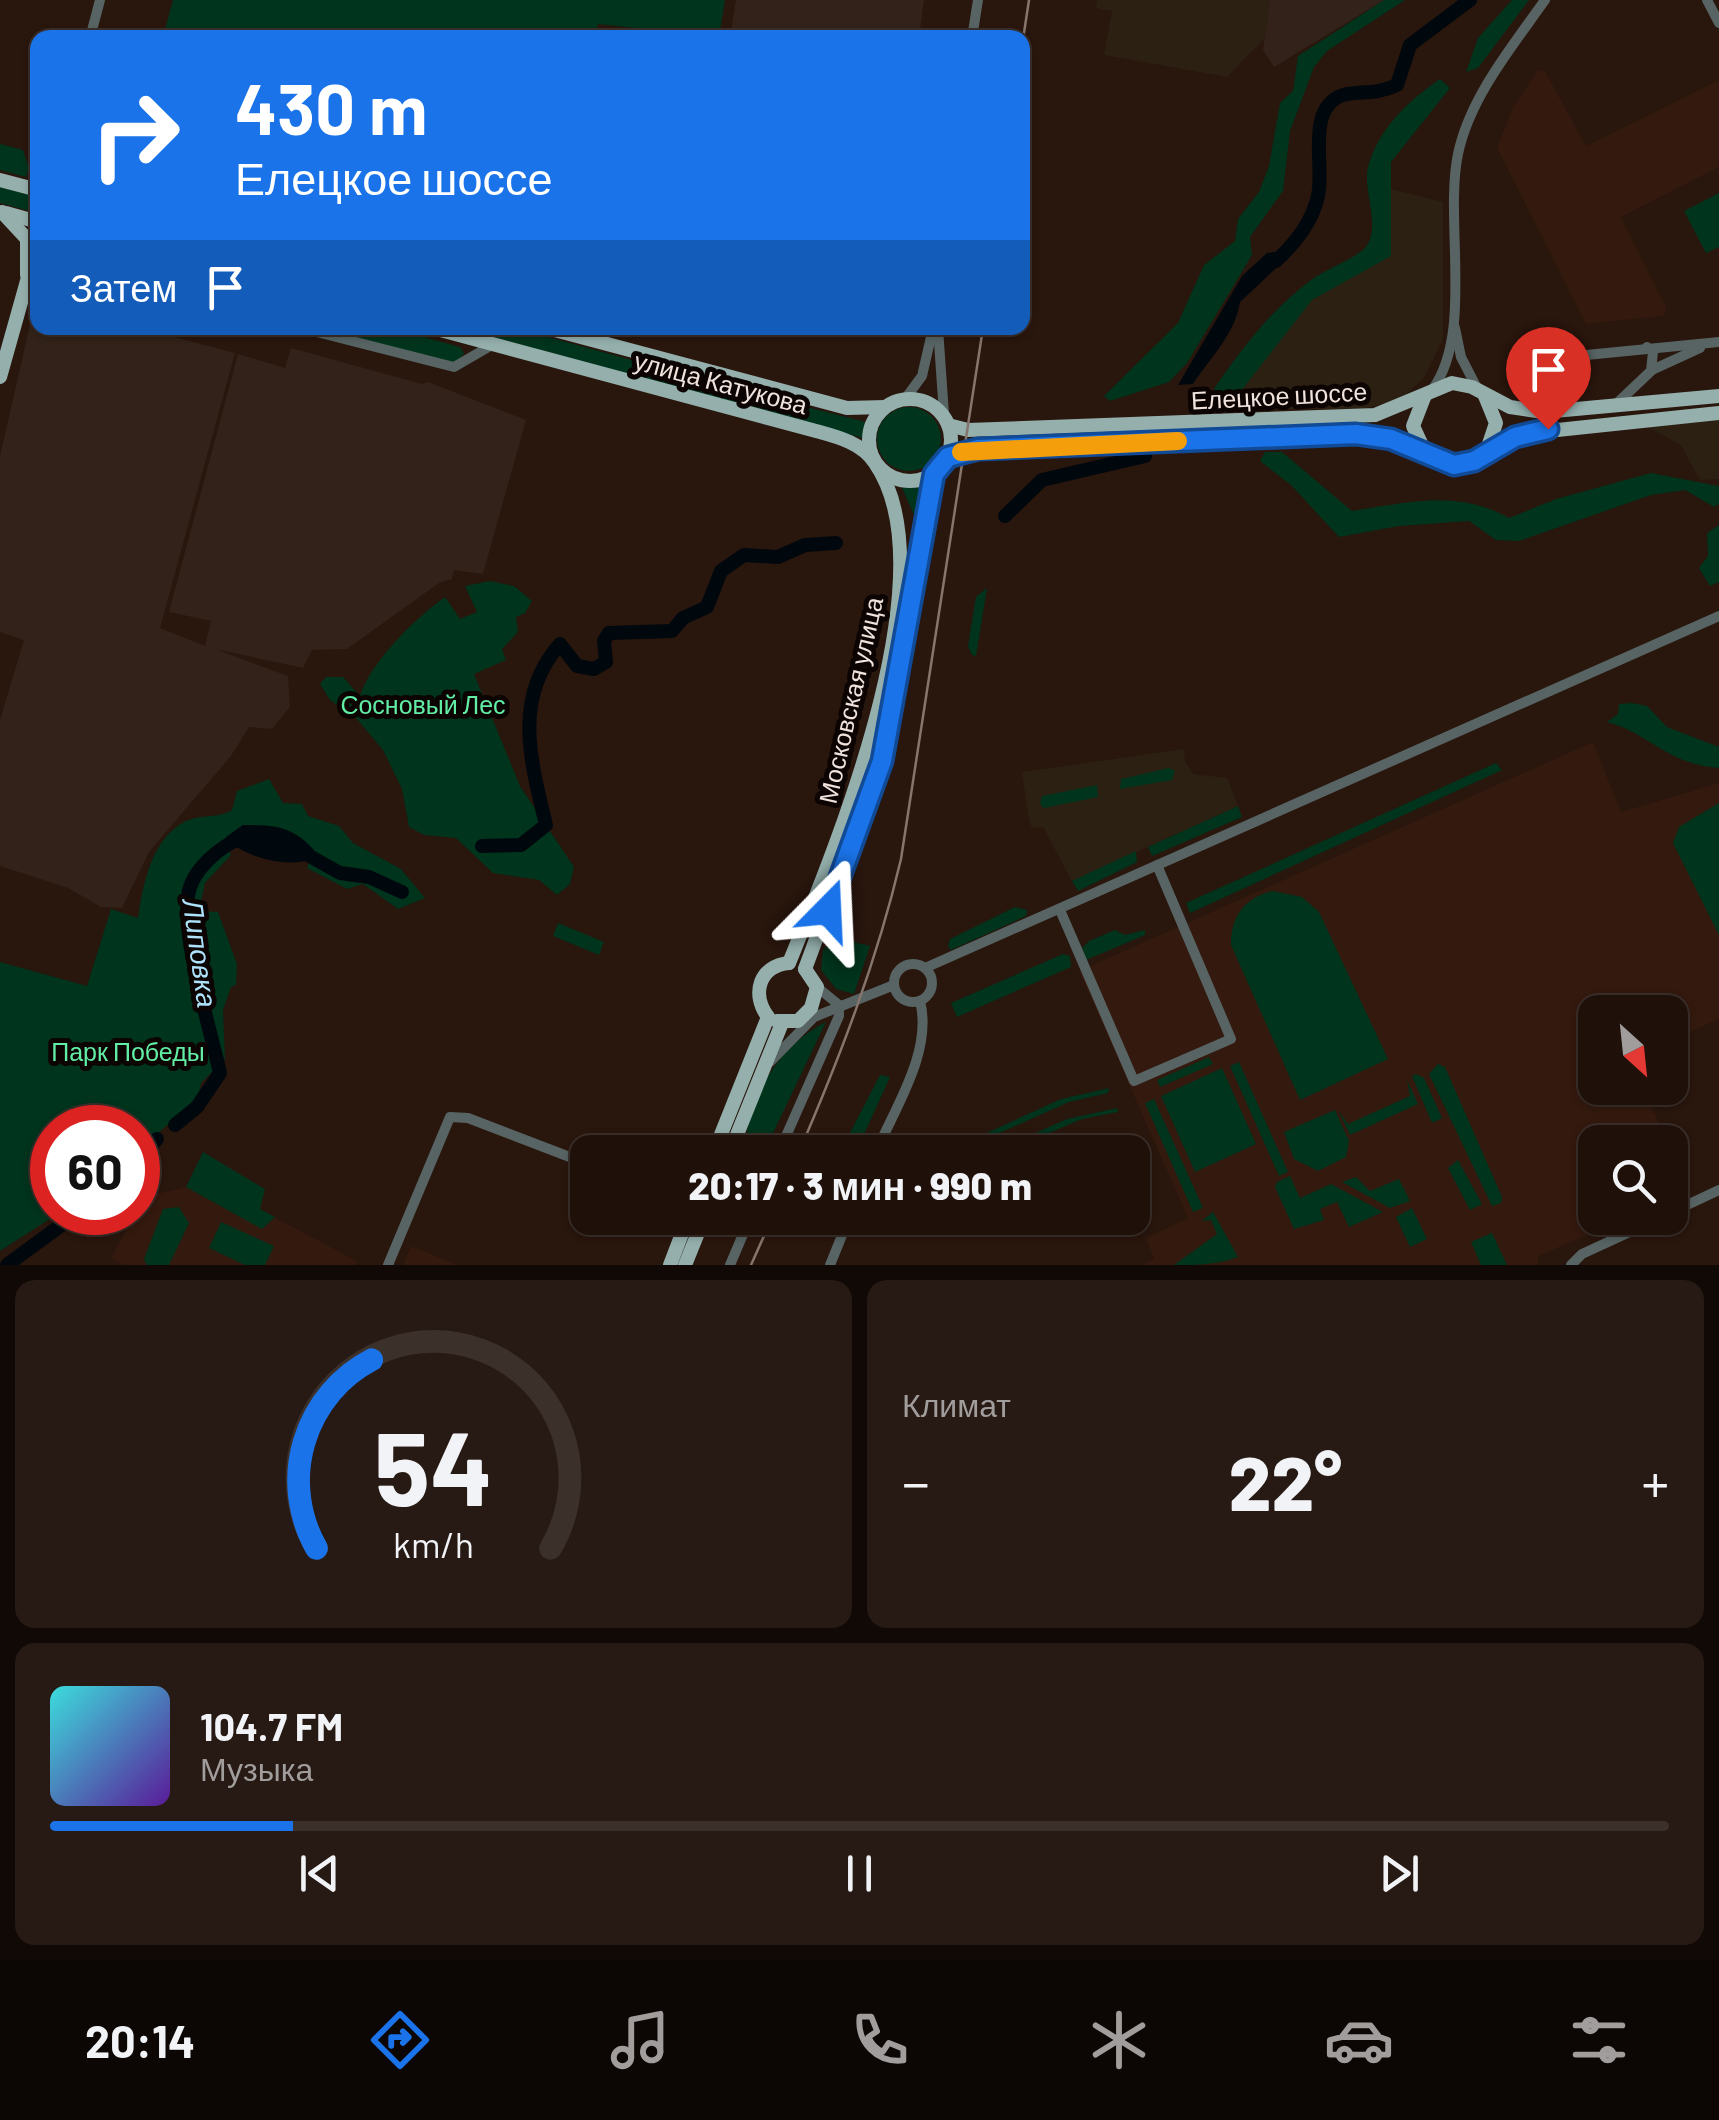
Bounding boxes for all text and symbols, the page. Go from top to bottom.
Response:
text: 430 m [235,65,428,149]
icon: right [70,70,200,200]
text: Елецкое шоссе [235,150,552,204]
icon: arrive [198,260,253,315]
text: Затем [70,264,178,310]
pin [1506,327,1591,430]
icon: arrive [1521,342,1576,397]
street label: улица Катукова [631,344,811,420]
street label: Елецкое шоссе [1190,375,1368,415]
street label: Московская улица [812,594,888,806]
park label: Сосновый Лес [340,689,506,719]
position arrow [776,858,880,962]
water label: Липовка [176,895,225,1009]
north arrow [1578,995,1688,1105]
map controls [1578,995,1688,1235]
park label: Парк Победы [51,1036,205,1066]
speed limit sign: 60 [30,1105,160,1235]
button: search [1578,1125,1688,1235]
text: 20:17 · 3 мин · 990 m [688,1162,1032,1208]
text: Климат [902,1385,1011,1423]
text: 54 [374,1402,493,1527]
text: 22° [1229,1436,1342,1526]
text: − [902,1448,930,1514]
text: + [1641,1448,1669,1514]
text: km/h [393,1522,474,1565]
text: 104.7 FM [200,1703,343,1749]
text: Музыка [200,1749,313,1787]
icon: previous [292,1846,347,1901]
icon: pause [832,1846,887,1901]
icon: next [1372,1846,1427,1901]
icon: directions [365,2005,435,2075]
icon: music [605,2005,675,2075]
icon: phone [845,2005,915,2075]
icon: climate [1084,2005,1154,2075]
icon: car [1324,2005,1394,2075]
icon: filters [1564,2005,1634,2075]
text: 20:14 [85,2013,195,2067]

